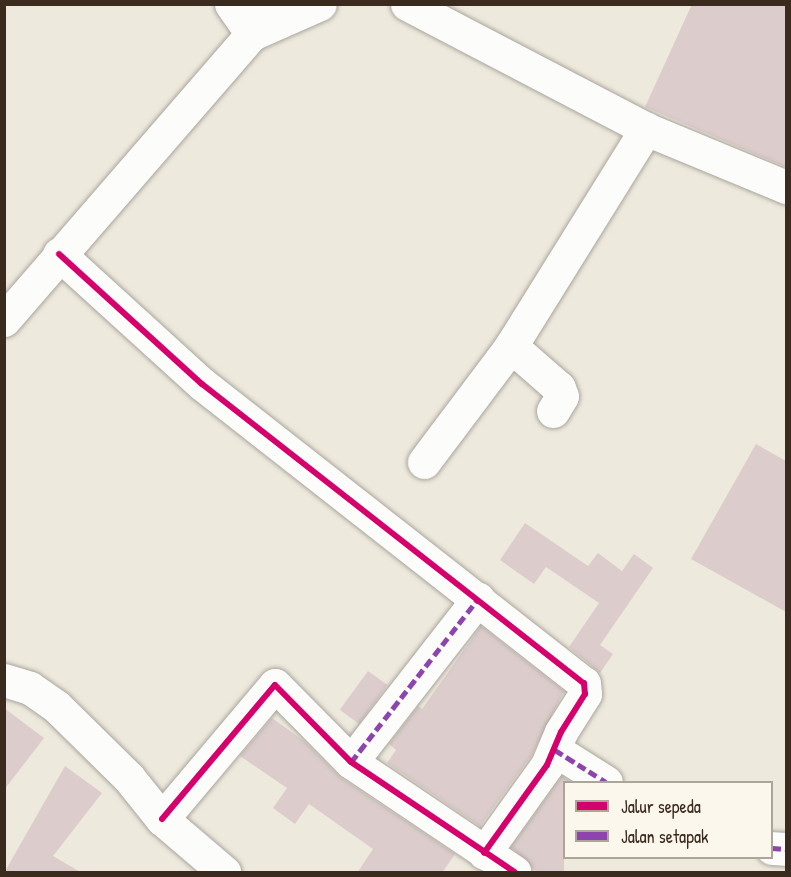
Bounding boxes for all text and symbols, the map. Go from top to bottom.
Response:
legend [563,781,773,859]
text: Jalur sepeda [621,794,701,819]
text: Jalan setapak [621,824,708,849]

